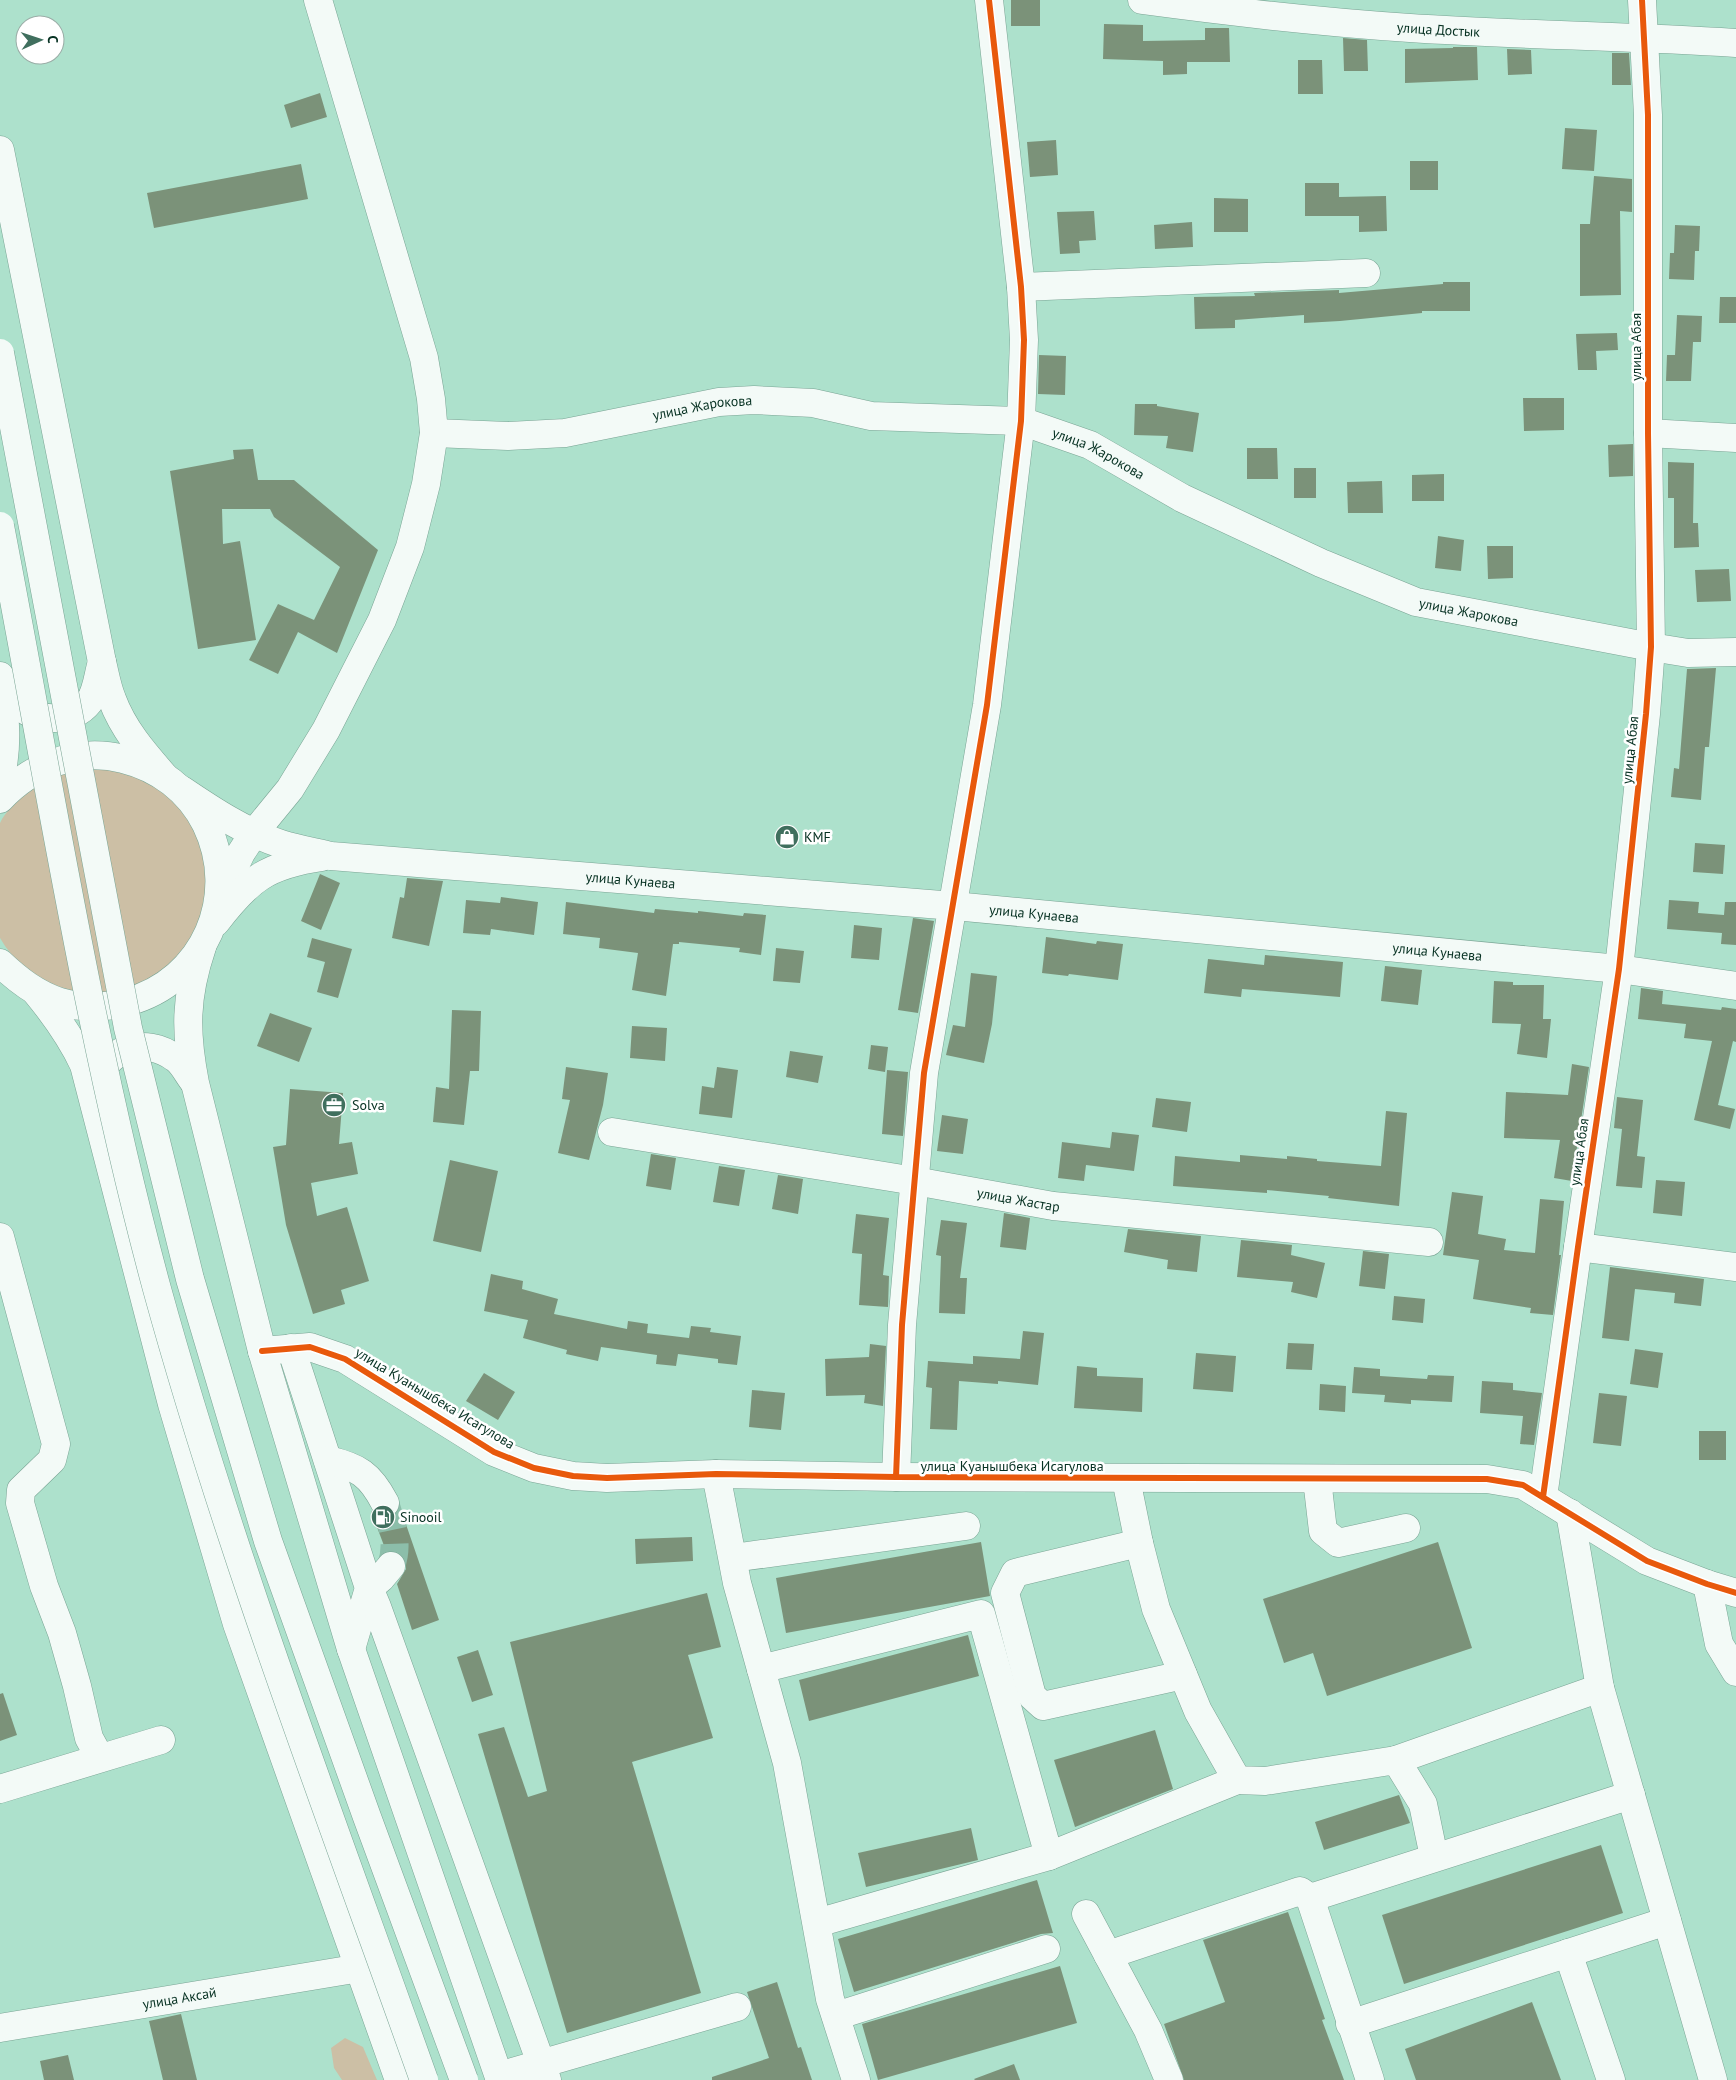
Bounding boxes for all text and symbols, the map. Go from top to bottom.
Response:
north arrow [15,15,65,65]
street label: улица Достык [1396,18,1481,41]
text: С [44,35,62,44]
street label: улица Абая [1627,313,1645,381]
street label: улица Жарокова [651,391,753,424]
street label: улица Жарокова [1050,424,1148,483]
street label: улица Жарокова [1418,594,1520,630]
street label: улица Абая [1617,715,1643,785]
shop icon: KMF [774,824,800,850]
place label: KMF [804,828,831,846]
street label: улица Кунаева [585,867,676,893]
street label: улица Кунаева [988,900,1080,927]
street label: улица Кунаева [1392,939,1483,965]
office icon: Solva [321,1092,347,1118]
place label: Solva [352,1096,385,1114]
street label: улица Абая [1565,1117,1593,1187]
street label: улица Жастар [976,1183,1061,1216]
street label: улица Куанышбека Исагулова [352,1343,518,1453]
street label: улица Куанышбека Исагулова [920,1457,1104,1475]
fuel station icon: Sinooil [370,1504,396,1530]
place label: Sinooil [400,1508,442,1526]
street label: улица Аксай [141,1983,218,2013]

